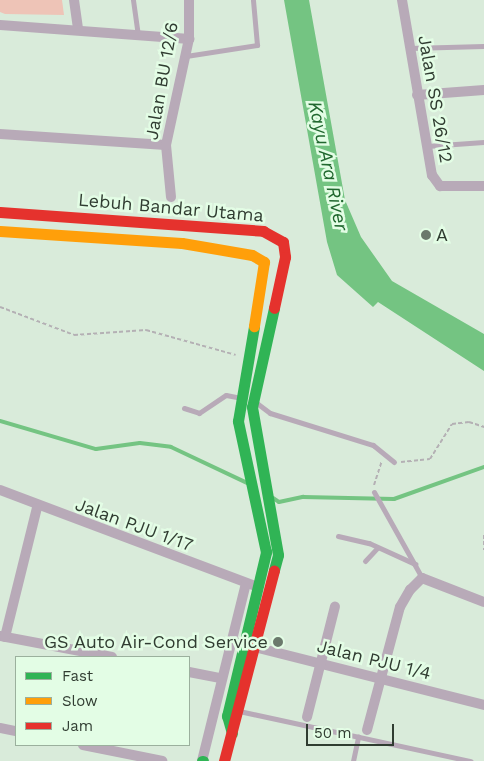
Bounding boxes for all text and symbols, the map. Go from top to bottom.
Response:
street label: Jalan BU 12/6 [141,20,183,142]
street label: Jalan SS 26/12 [413,34,457,164]
water label: Kayu Ara River [303,99,353,233]
street label: Lebuh Bandar Utama [77,189,265,227]
place label: A [436,224,448,246]
marker: A [420,229,432,241]
street label: Jalan PJU 1/17 [72,494,196,556]
place label: GS Auto Air-Cond Service [43,631,268,653]
street label: Jalan PJU 1/4 [315,635,433,685]
marker: GS Auto Air-Cond Service [272,636,284,648]
legend [15,656,190,746]
text: Fast [62,667,93,685]
text: Slow [62,692,98,710]
scale bar [309,714,396,746]
text: Jam [62,717,93,735]
text: 50 m [314,724,351,742]

